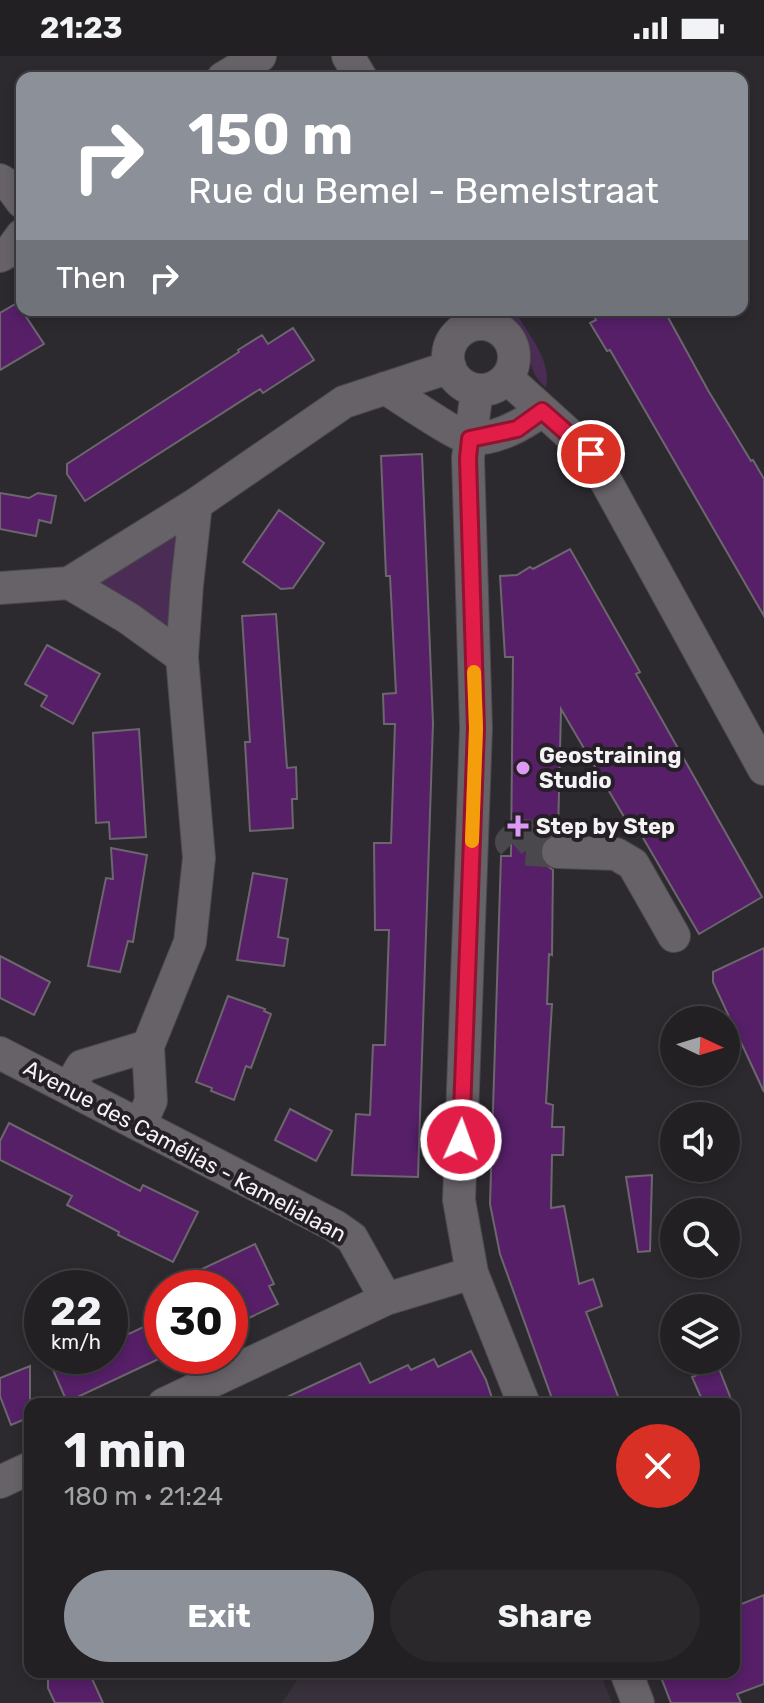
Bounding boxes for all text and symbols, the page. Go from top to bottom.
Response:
text: 21:23 [40,10,122,46]
text: 150 m [188,102,353,168]
icon: right [56,104,160,208]
text: Rue du Bemel - Bemelstraat [188,169,659,212]
icon: right [142,256,186,300]
text: Then [56,260,126,296]
pin [557,420,625,488]
icon: arrive [569,432,613,476]
place label: Geostraining Studio [539,742,681,794]
marker: Geostraining Studio [514,759,532,777]
place label: Step by Step [536,813,675,840]
marker: Step by Step [507,815,529,837]
north arrow [660,1006,740,1086]
map controls [660,1006,740,1374]
street label: Avenue des Camélias - Kamelialaan [19,1054,351,1248]
position arrow [419,1098,503,1182]
button: sound [660,1102,740,1182]
button: search [660,1198,740,1278]
speed limit sign: 30 [144,1270,248,1374]
text: 22 [50,1288,102,1335]
button: layers [660,1294,740,1374]
text: km/h [51,1330,101,1354]
text: 1 min [64,1422,187,1479]
button: close [616,1424,700,1508]
text: 180 m · 21:24 [64,1481,223,1512]
button: Exit [64,1570,374,1662]
button: Share [390,1570,700,1662]

